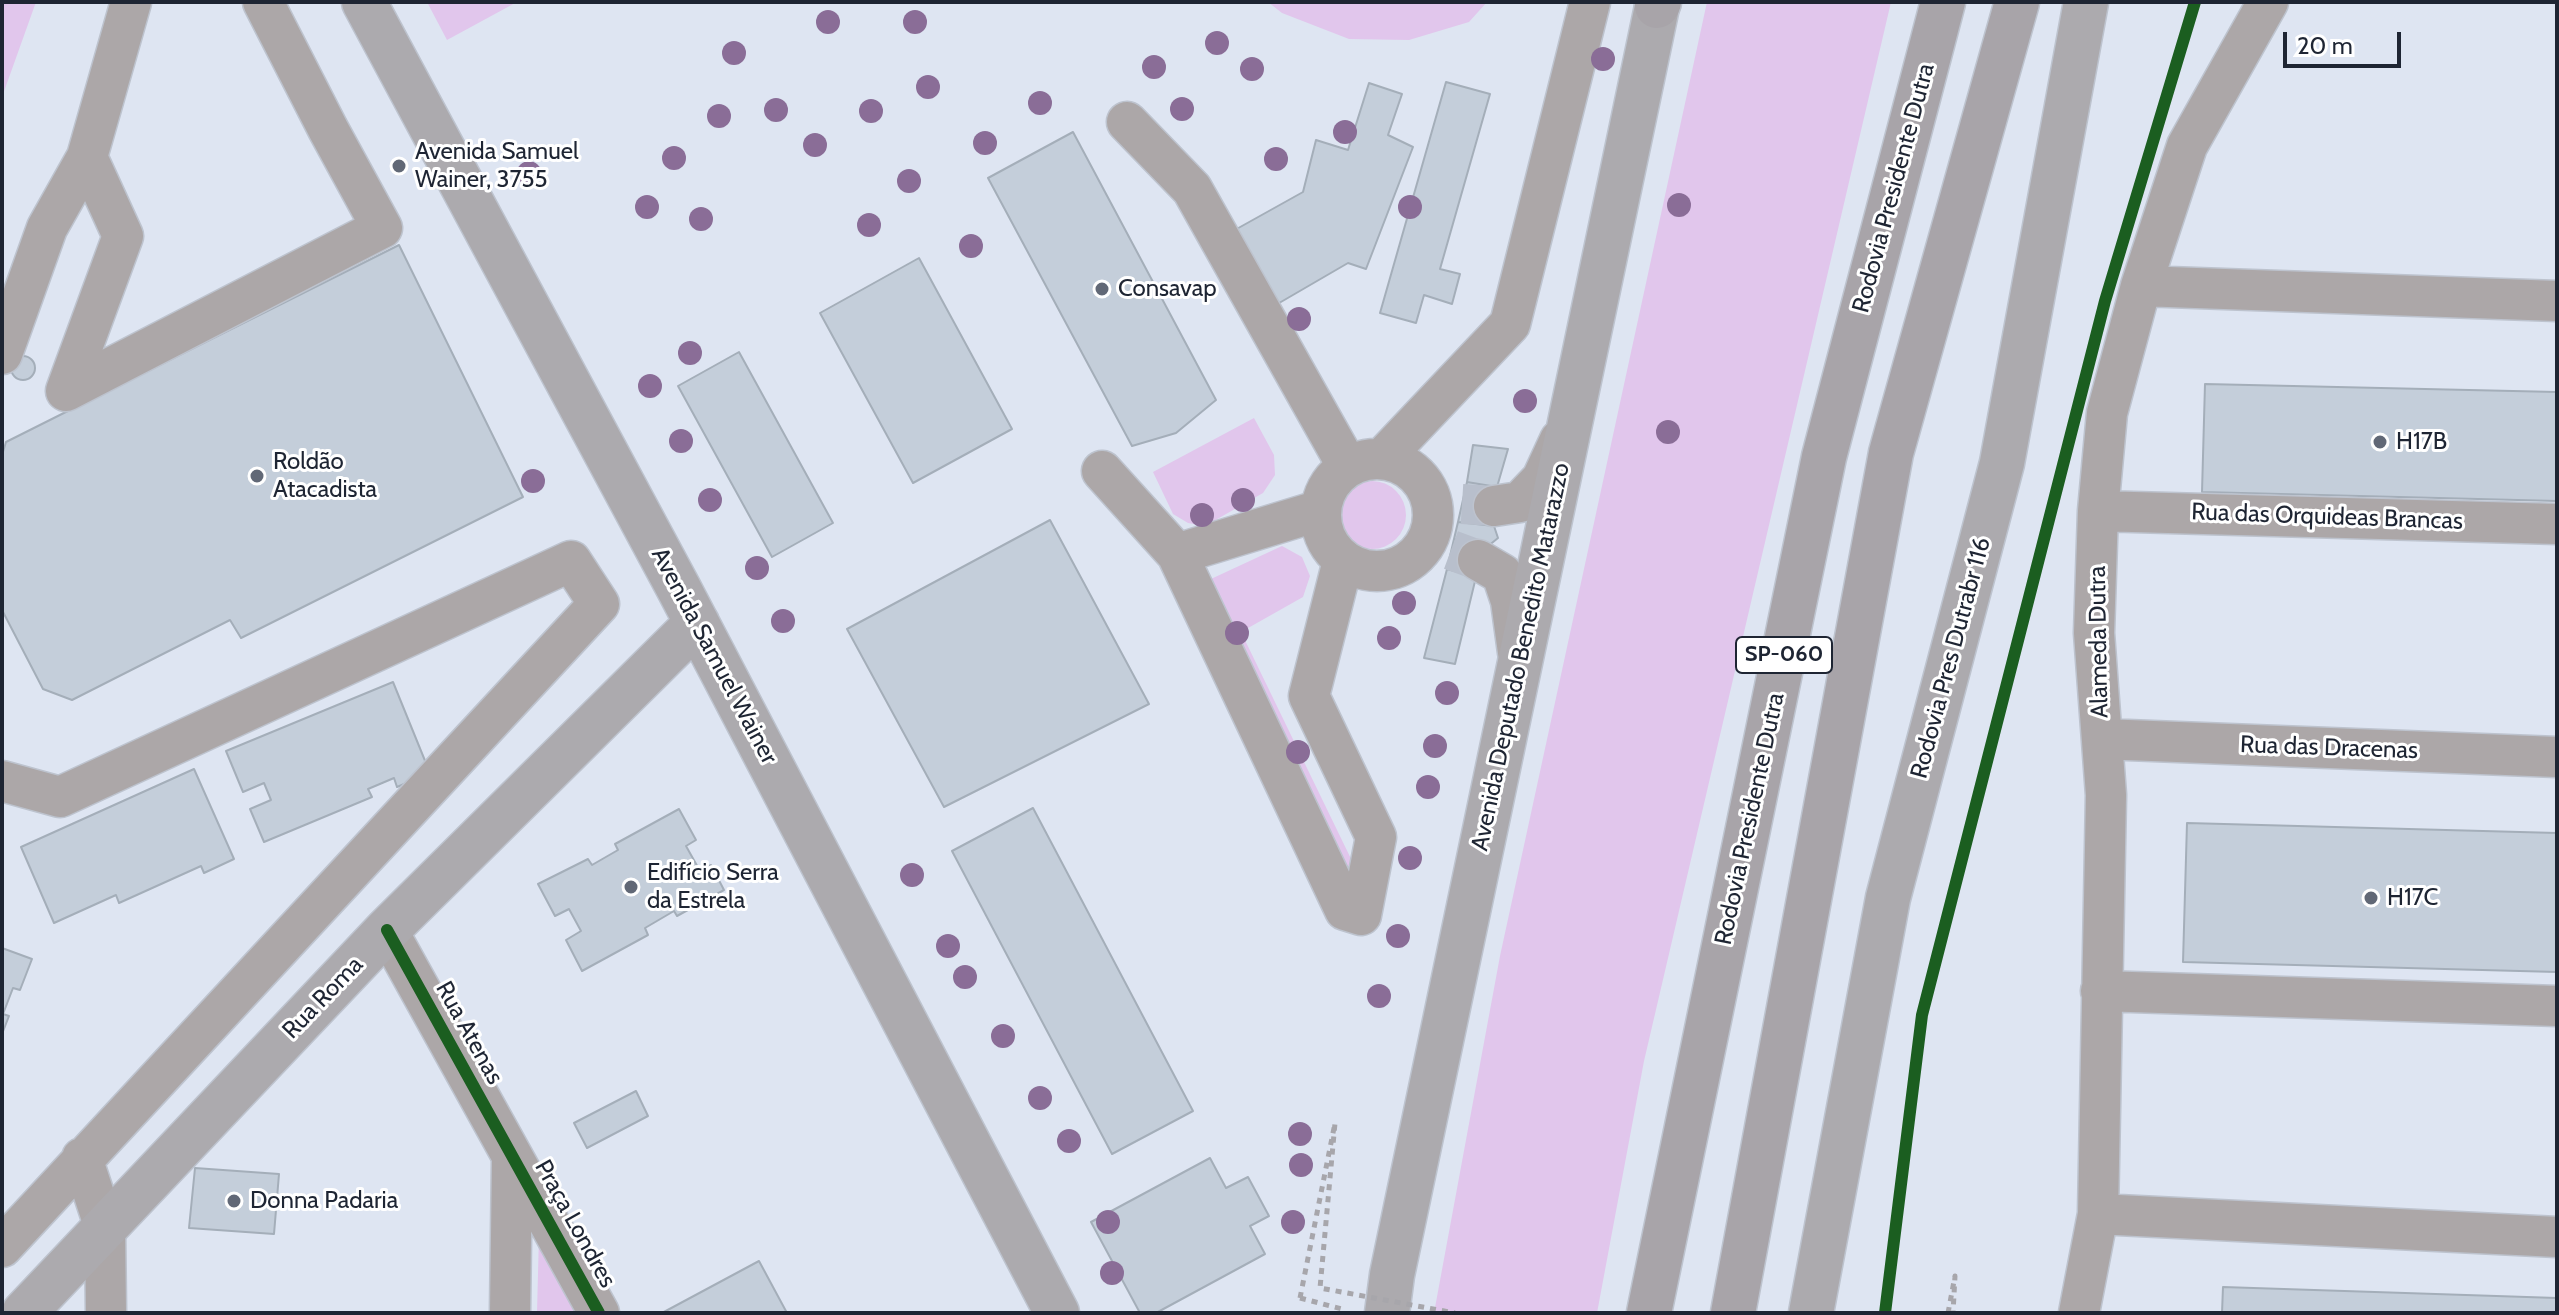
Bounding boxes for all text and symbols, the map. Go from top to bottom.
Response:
scale bar [2287,16,2405,66]
text: 20 m [2297,31,2353,60]
street label: Rodovia Presidente Dutra [1847,60,1941,316]
place label: Avenida Samuel Wainer, 3755 [415,138,579,194]
marker: Avenida Samuel Wainer, 3755 [390,157,408,175]
place label: Consavap [1118,275,1217,303]
marker: Consavap [1093,280,1111,298]
place label: H17B [2396,428,2447,456]
marker: H17B [2371,433,2389,451]
place label: Roldão Atacadista [273,448,377,504]
street label: Avenida Deputado Benedito Matarazzo [1466,460,1576,854]
marker: Roldão Atacadista [248,467,266,485]
street label: Rua das Orquideas Brancas [2191,498,2463,536]
street label: Rodovia Pres Dutrabr 116 [1905,534,1997,782]
street label: Avenida Samuel Wainer [645,543,783,769]
street label: Alameda Dutra [2083,566,2115,718]
road number: SP-060 [1736,637,1832,673]
street label: Rodovia Presidente Dutra [1709,690,1791,948]
street label: Rua das Dracenas [2240,731,2418,765]
place label: Edifício Serra da Estrela [647,859,779,915]
marker: Edifício Serra da Estrela [622,878,640,896]
place label: H17C [2387,884,2438,912]
marker: H17C [2362,889,2380,907]
street label: Rua Roma [277,951,369,1045]
street label: Rua Atenas [429,977,509,1089]
street label: Praça Londres [528,1155,622,1293]
place label: Donna Padaria [250,1187,398,1215]
marker: Donna Padaria [225,1192,243,1210]

